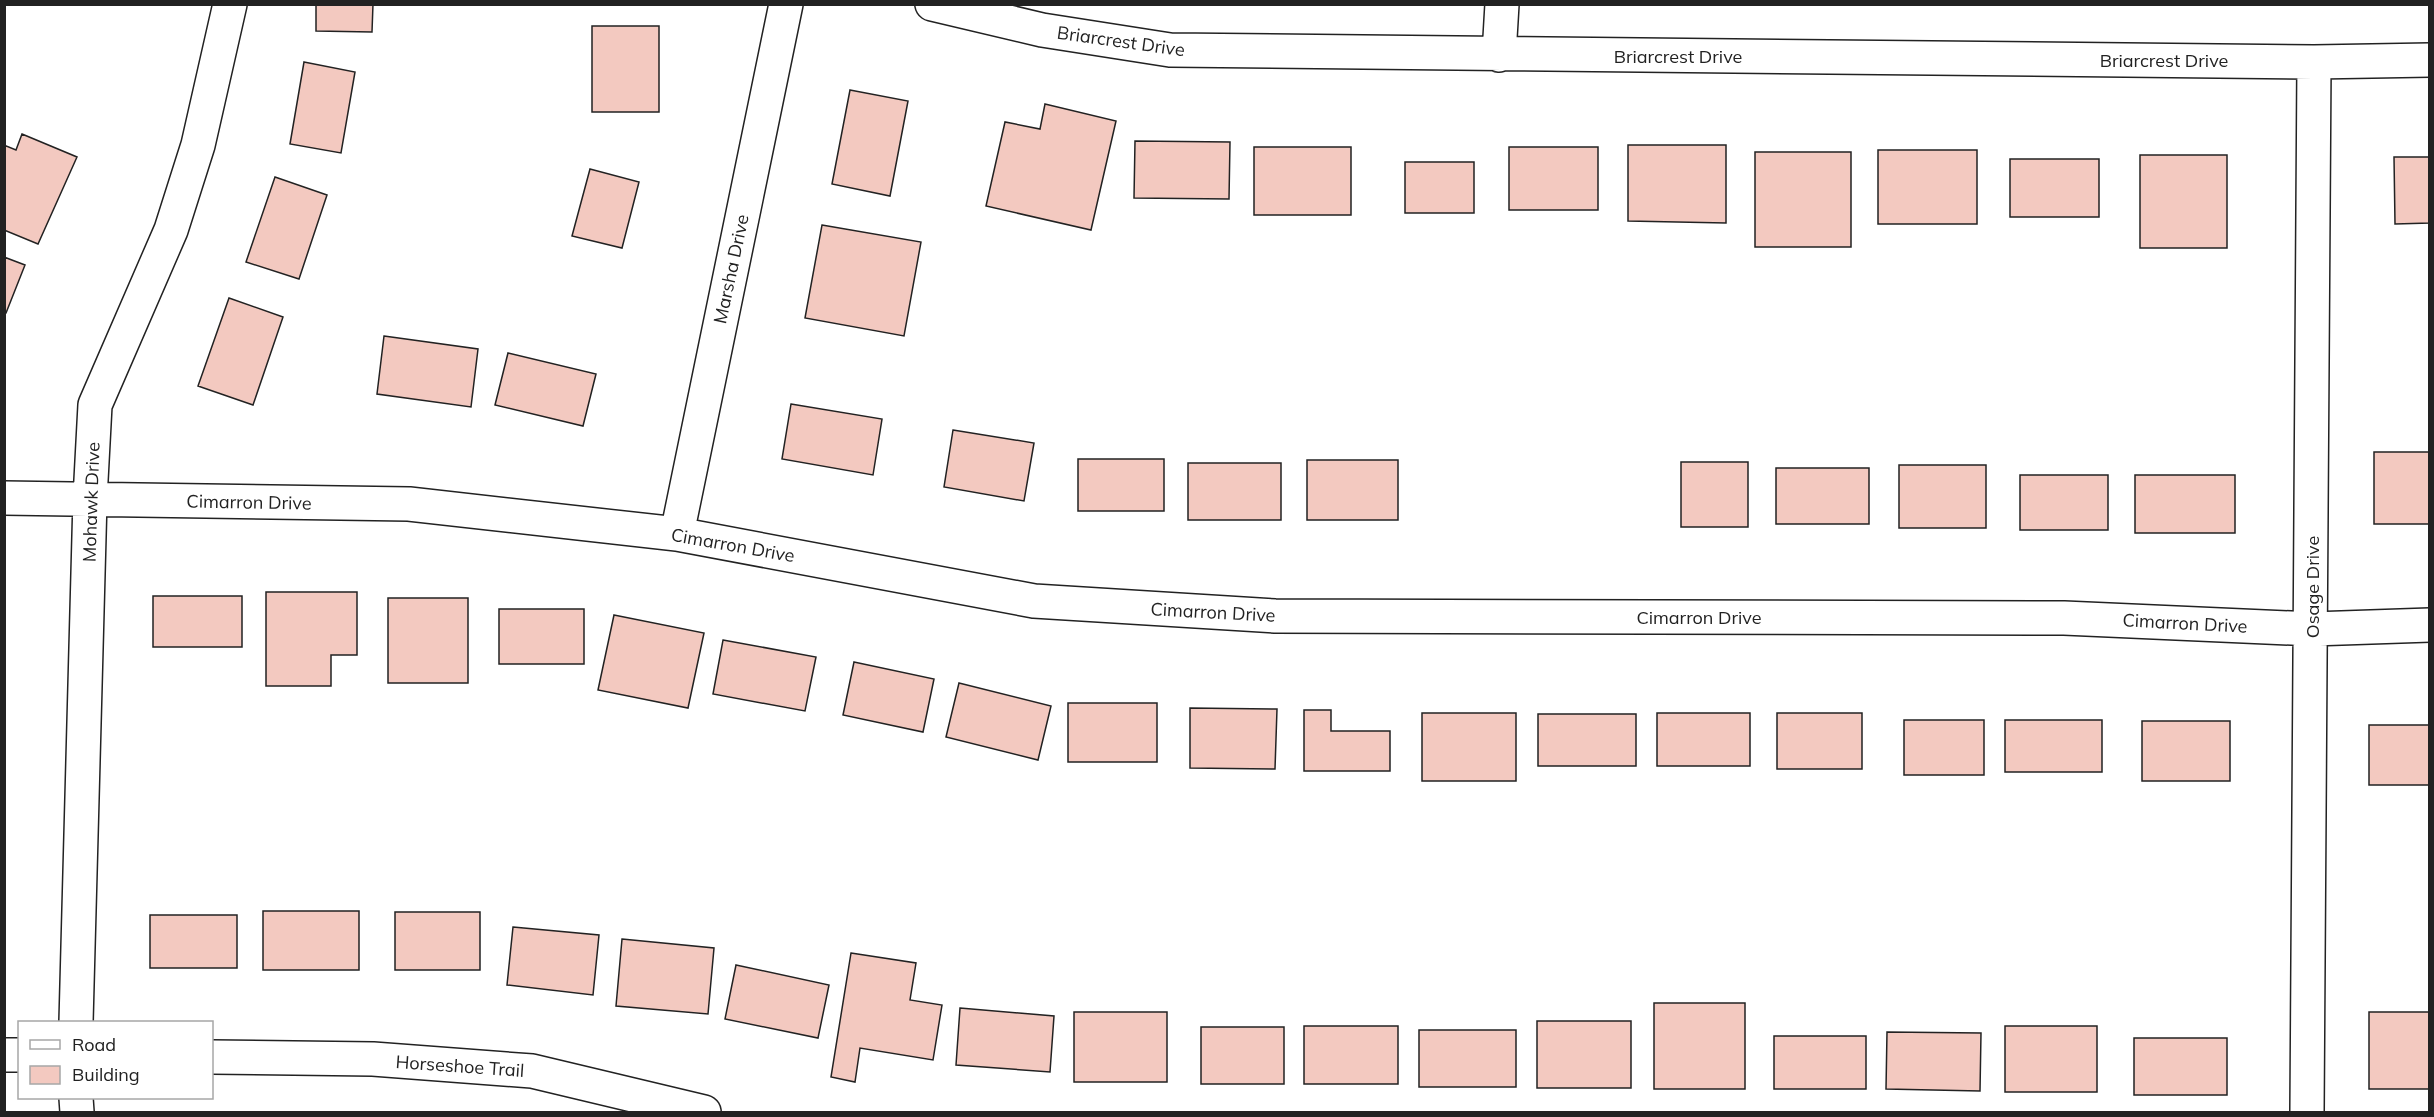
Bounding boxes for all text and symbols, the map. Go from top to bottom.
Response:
street label: Briarcrest Drive [1056,21,1186,61]
street label: Briarcrest Drive [1614,45,1742,68]
street label: Briarcrest Drive [2100,49,2228,72]
street label: Marsha Drive [708,212,754,326]
street label: Mohawk Drive [77,442,105,562]
street label: Cimarron Drive [186,489,312,515]
street label: Cimarron Drive [669,523,797,567]
street label: Osage Drive [2301,536,2324,638]
street label: Cimarron Drive [1150,597,1276,627]
street label: Cimarron Drive [1636,606,1762,629]
street label: Cimarron Drive [2122,608,2248,638]
legend [18,1021,213,1099]
text: Road [72,1033,116,1056]
street label: Horseshoe Trail [395,1050,525,1082]
text: Building [72,1063,140,1086]

